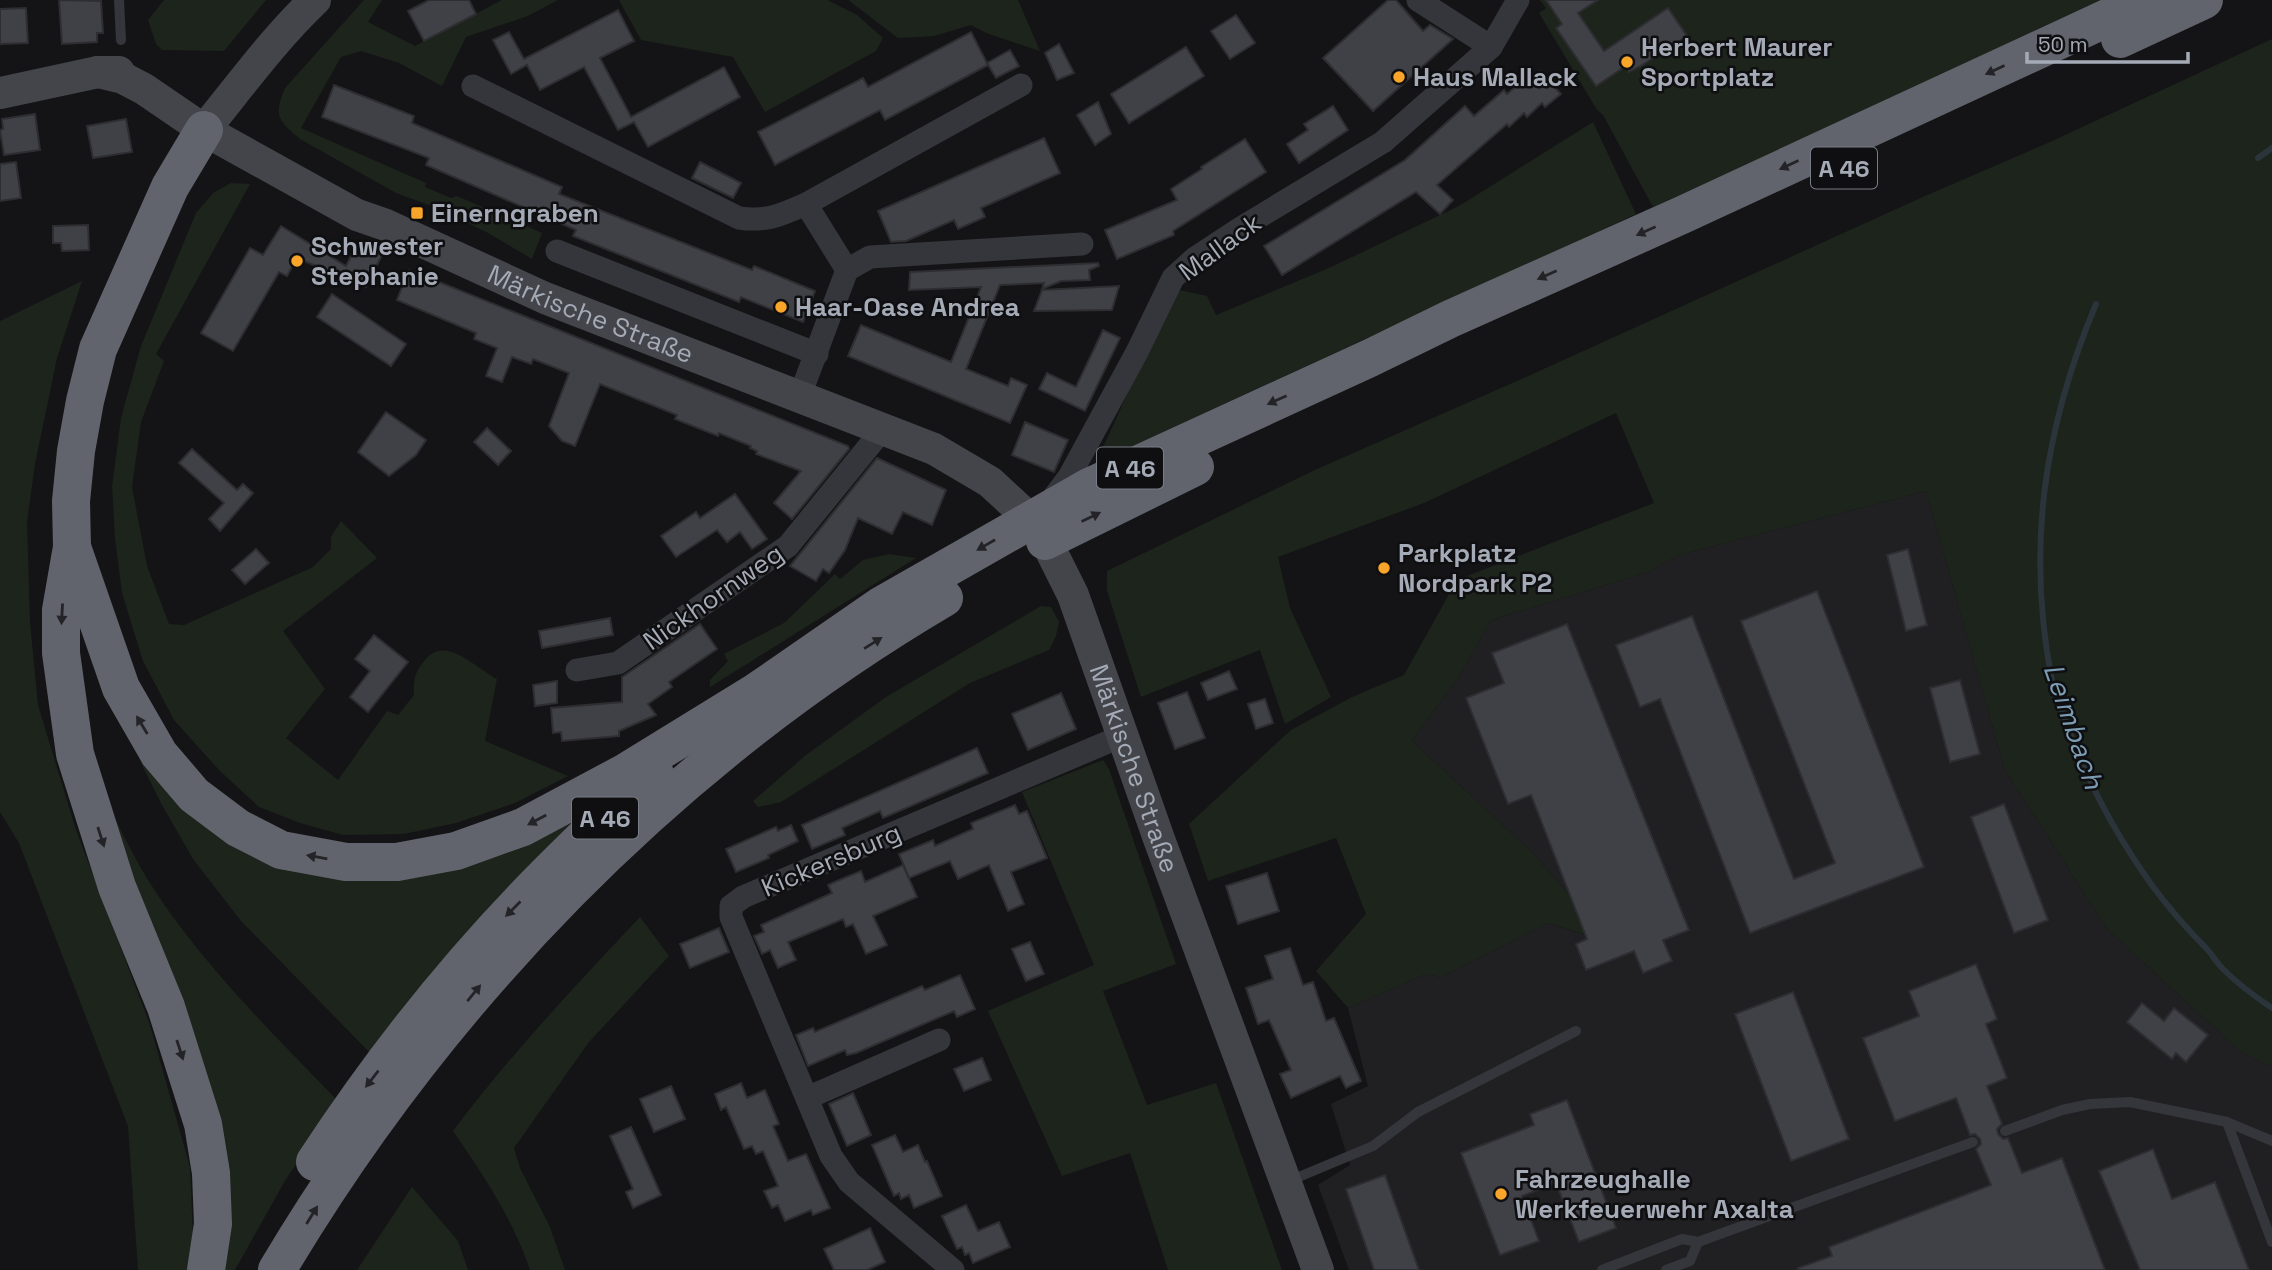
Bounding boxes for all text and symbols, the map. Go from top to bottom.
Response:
scale bar [2027,21,2188,65]
place label: Herbert Maurer Sportplatz [1641,30,1832,94]
text: 50 m [2038,31,2088,58]
marker: Herbert Maurer Sportplatz [1619,54,1635,70]
place label: Haus Mallack [1413,60,1578,94]
one-way arrow [1985,65,2006,76]
marker: Haus Mallack [1391,69,1407,85]
road number: A 46 [1811,148,1877,188]
one-way arrow [1779,159,1799,171]
place label: Einerngraben [431,196,599,230]
marker: Einerngraben [409,205,425,221]
street label: Mallack [1172,206,1268,288]
one-way arrow [1635,226,1656,237]
place label: Schwester Stephanie [311,229,443,293]
marker: Schwester Stephanie [289,253,305,269]
street label: Märkische Straße [482,257,698,371]
one-way arrow [1536,270,1557,281]
place label: Haar-Oase Andrea [795,290,1020,324]
marker: Haar-Oase Andrea [773,299,789,315]
one-way arrow [1267,394,1287,406]
road number: A 46 [1097,448,1163,489]
one-way arrow [1081,512,1101,523]
street label: Nickhornweg [636,536,790,658]
place label: Parkplatz Nordpark P2 [1398,536,1552,600]
one-way arrow [976,539,995,551]
marker: Parkplatz Nordpark P2 [1376,560,1392,576]
one-way arrow [56,603,67,625]
one-way arrow [863,637,883,650]
water label: Leimbach [2036,659,2113,794]
street label: Märkische Straße [1082,660,1187,877]
one-way arrow [136,716,149,735]
road number: A 46 [572,798,638,838]
one-way arrow [527,814,547,825]
street label: Kickersburg [756,815,906,905]
one-way arrow [96,826,106,847]
one-way arrow [306,851,328,862]
one-way arrow [505,900,521,917]
one-way arrow [467,985,482,1003]
one-way arrow [175,1039,186,1060]
one-way arrow [364,1070,379,1088]
place label: Fahrzeughalle Werkfeuerwehr Axalta [1515,1162,1794,1226]
marker: Fahrzeughalle Werkfeuerwehr Axalta [1493,1186,1509,1202]
one-way arrow [305,1205,318,1224]

